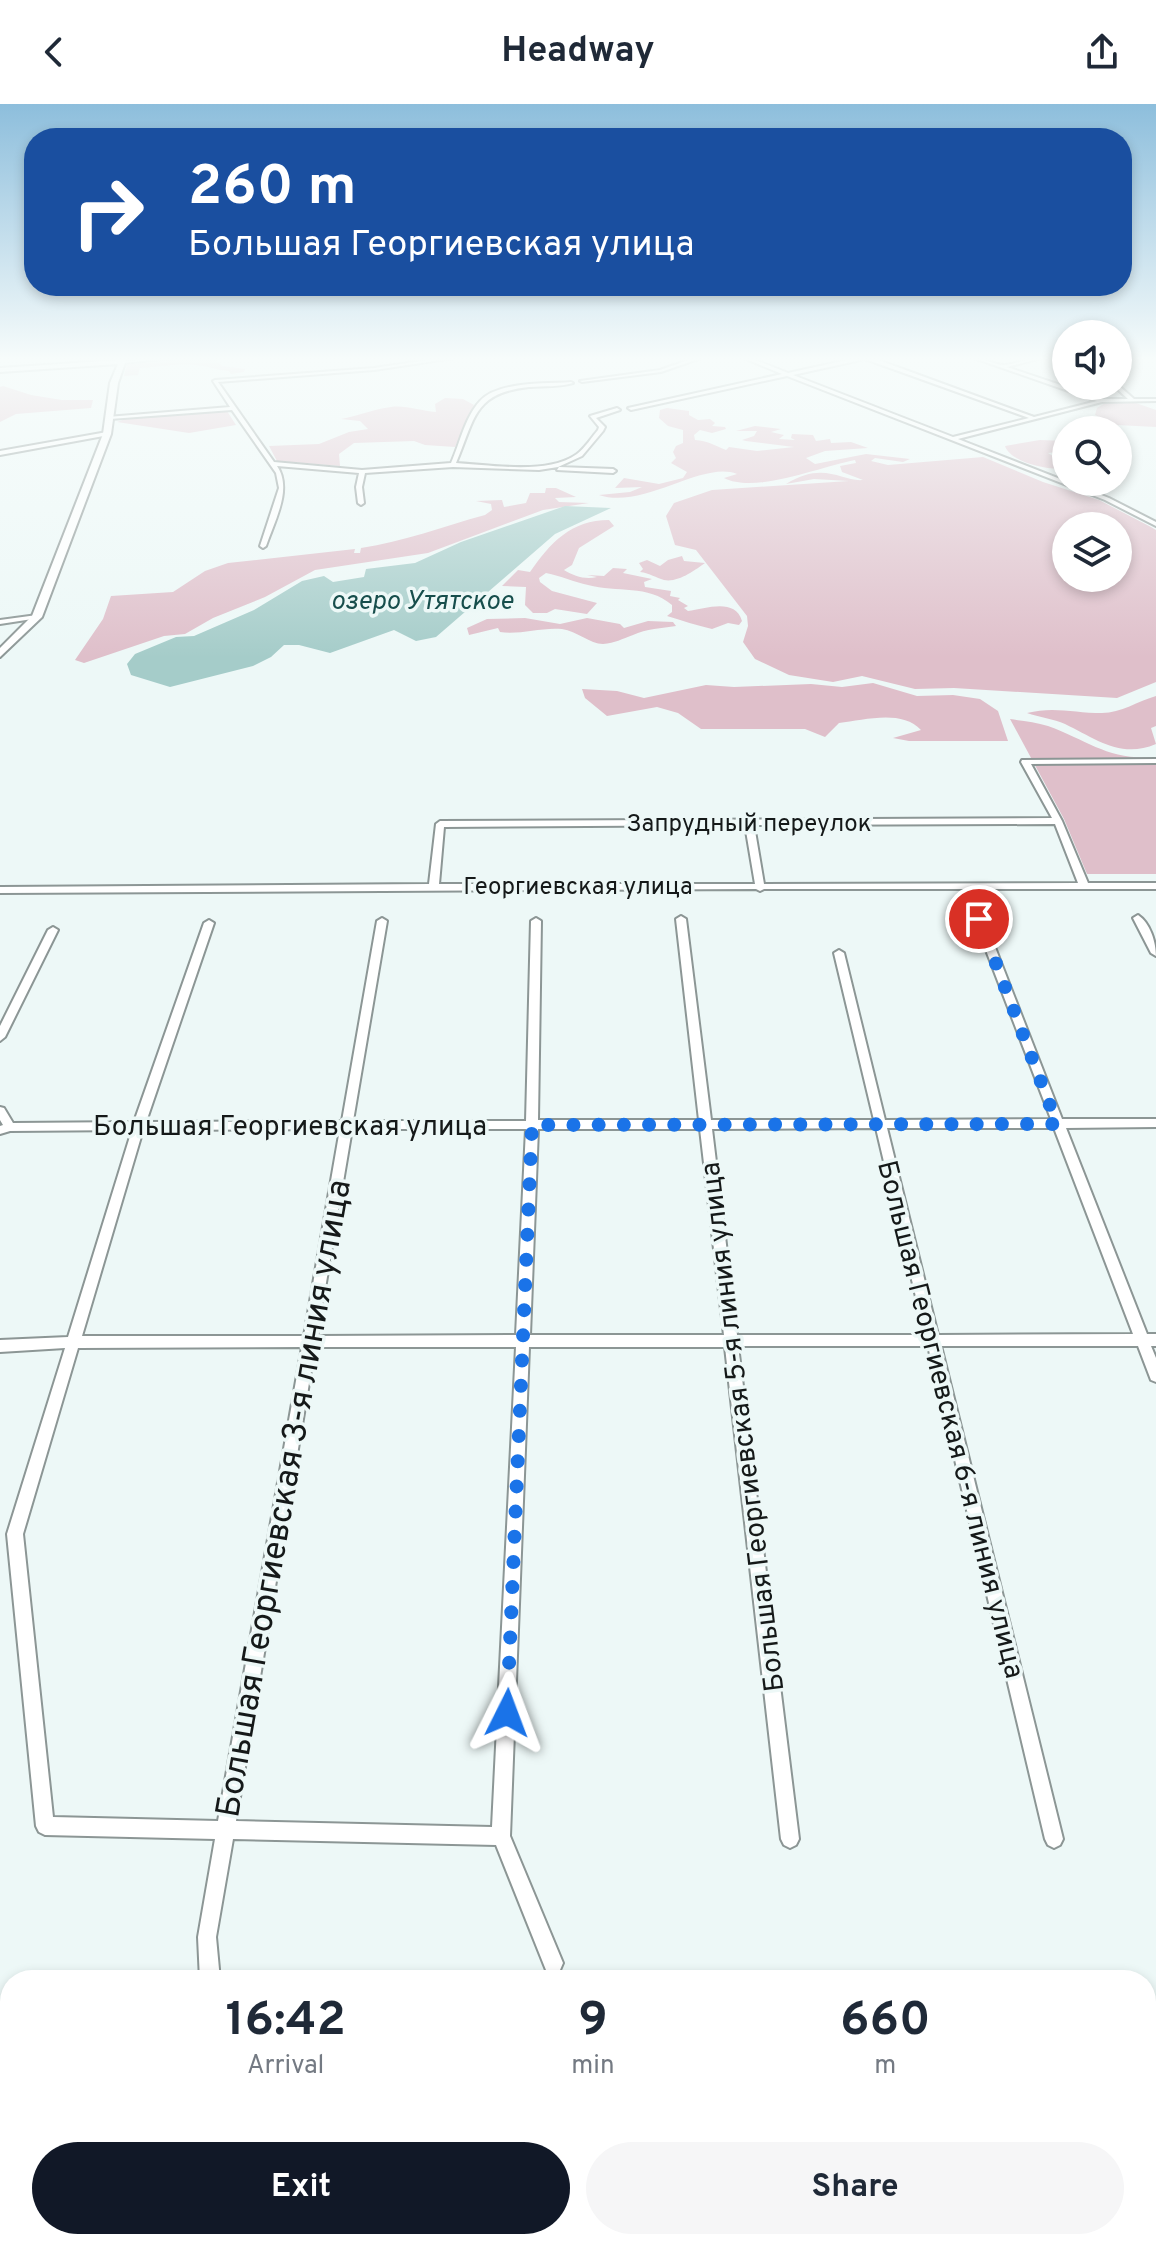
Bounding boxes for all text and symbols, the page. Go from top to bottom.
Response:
text: Headway [501,29,655,75]
icon: back [32,30,76,74]
icon: share [1080,30,1124,74]
text: 260 m [188,154,357,224]
icon: right [56,160,160,264]
text: Большая Георгиевская улица [188,223,694,269]
map controls [1052,320,1132,592]
button: sound [1052,320,1132,400]
button: search [1052,416,1132,496]
button: layers [1052,512,1132,592]
water label: озеро Утятское [331,586,514,619]
street label: Запрудный переулок [626,810,872,840]
street label: Георгиевская улица [463,873,693,903]
pin [945,885,1013,953]
icon: arrive [957,897,1001,941]
street label: Большая Георгиевская улица [93,1110,487,1146]
street label: Большая Георгиевская 6-я линия улица [867,1157,1031,1683]
street label: Большая Георгиевская 5-я линия улица [694,1160,794,1694]
street label: Большая Георгиевская 3-я линия улица [208,1176,363,1821]
position arrow [465,1671,549,1755]
text: 16:42 [225,1992,346,2052]
text: 9 [578,1992,608,2052]
text: 660 [840,1992,931,2052]
text: Arrival [247,2050,324,2083]
text: min [571,2050,615,2083]
text: m [874,2050,896,2083]
button: Exit [32,2142,570,2234]
button: Share [586,2142,1124,2234]

